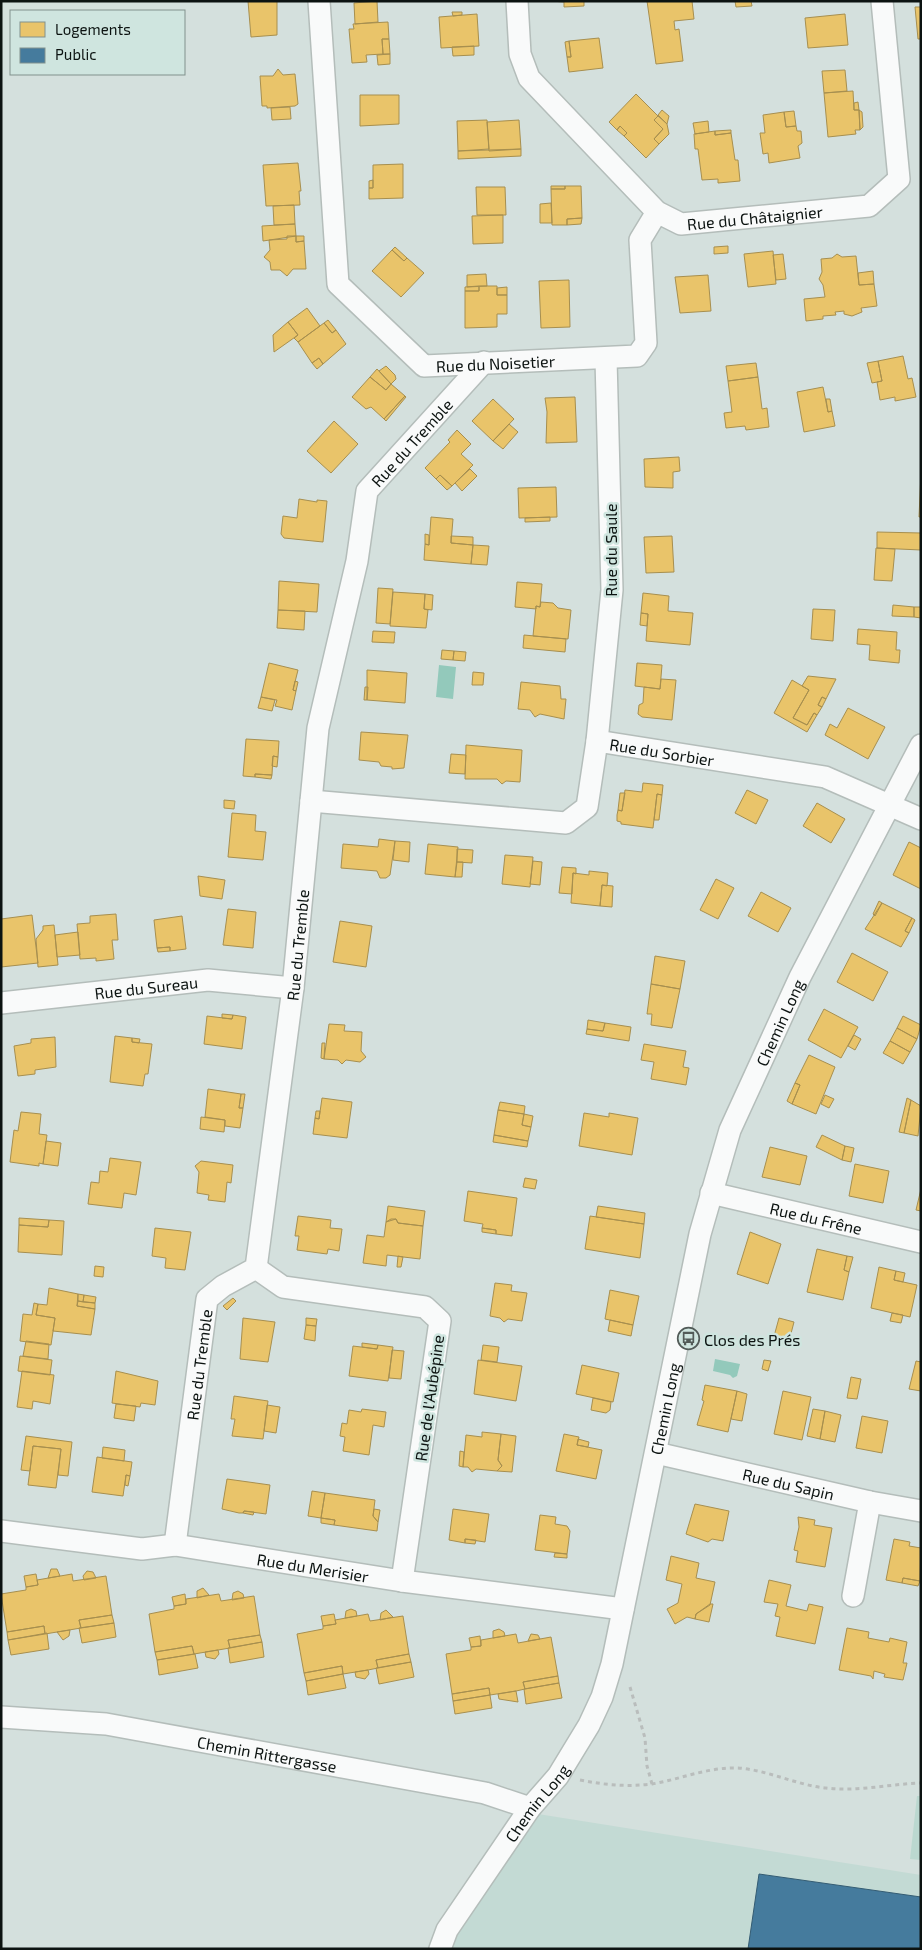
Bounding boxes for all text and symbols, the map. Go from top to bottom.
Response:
legend [10,10,185,75]
text: Logements [55,20,131,38]
text: Public [55,45,96,63]
street label: Rue du Châtaignier [686,201,824,233]
street label: Rue du Noisetier [435,350,556,375]
street label: Rue du Tremble [367,394,456,490]
street label: Rue du Saule [601,503,620,597]
street label: Rue du Sorbier [608,734,716,769]
street label: Rue du Tremble [282,888,312,1002]
street label: Rue du Sureau [93,972,199,1002]
street label: Chemin Long [751,976,807,1069]
street label: Rue du Frêne [768,1198,864,1237]
street label: Rue du Tremble [182,1308,215,1421]
bus stop icon: Clos des Prés [676,1327,700,1351]
place label: Clos des Prés [704,1330,800,1349]
street label: Rue de l'Aubépine [411,1333,447,1463]
street label: Chemin Long [646,1361,683,1456]
street label: Rue du Sapin [741,1464,836,1503]
street label: Rue du Merisier [255,1549,371,1585]
street label: Chemin Rittergasse [196,1731,338,1775]
street label: Chemin Long [500,1760,573,1845]

